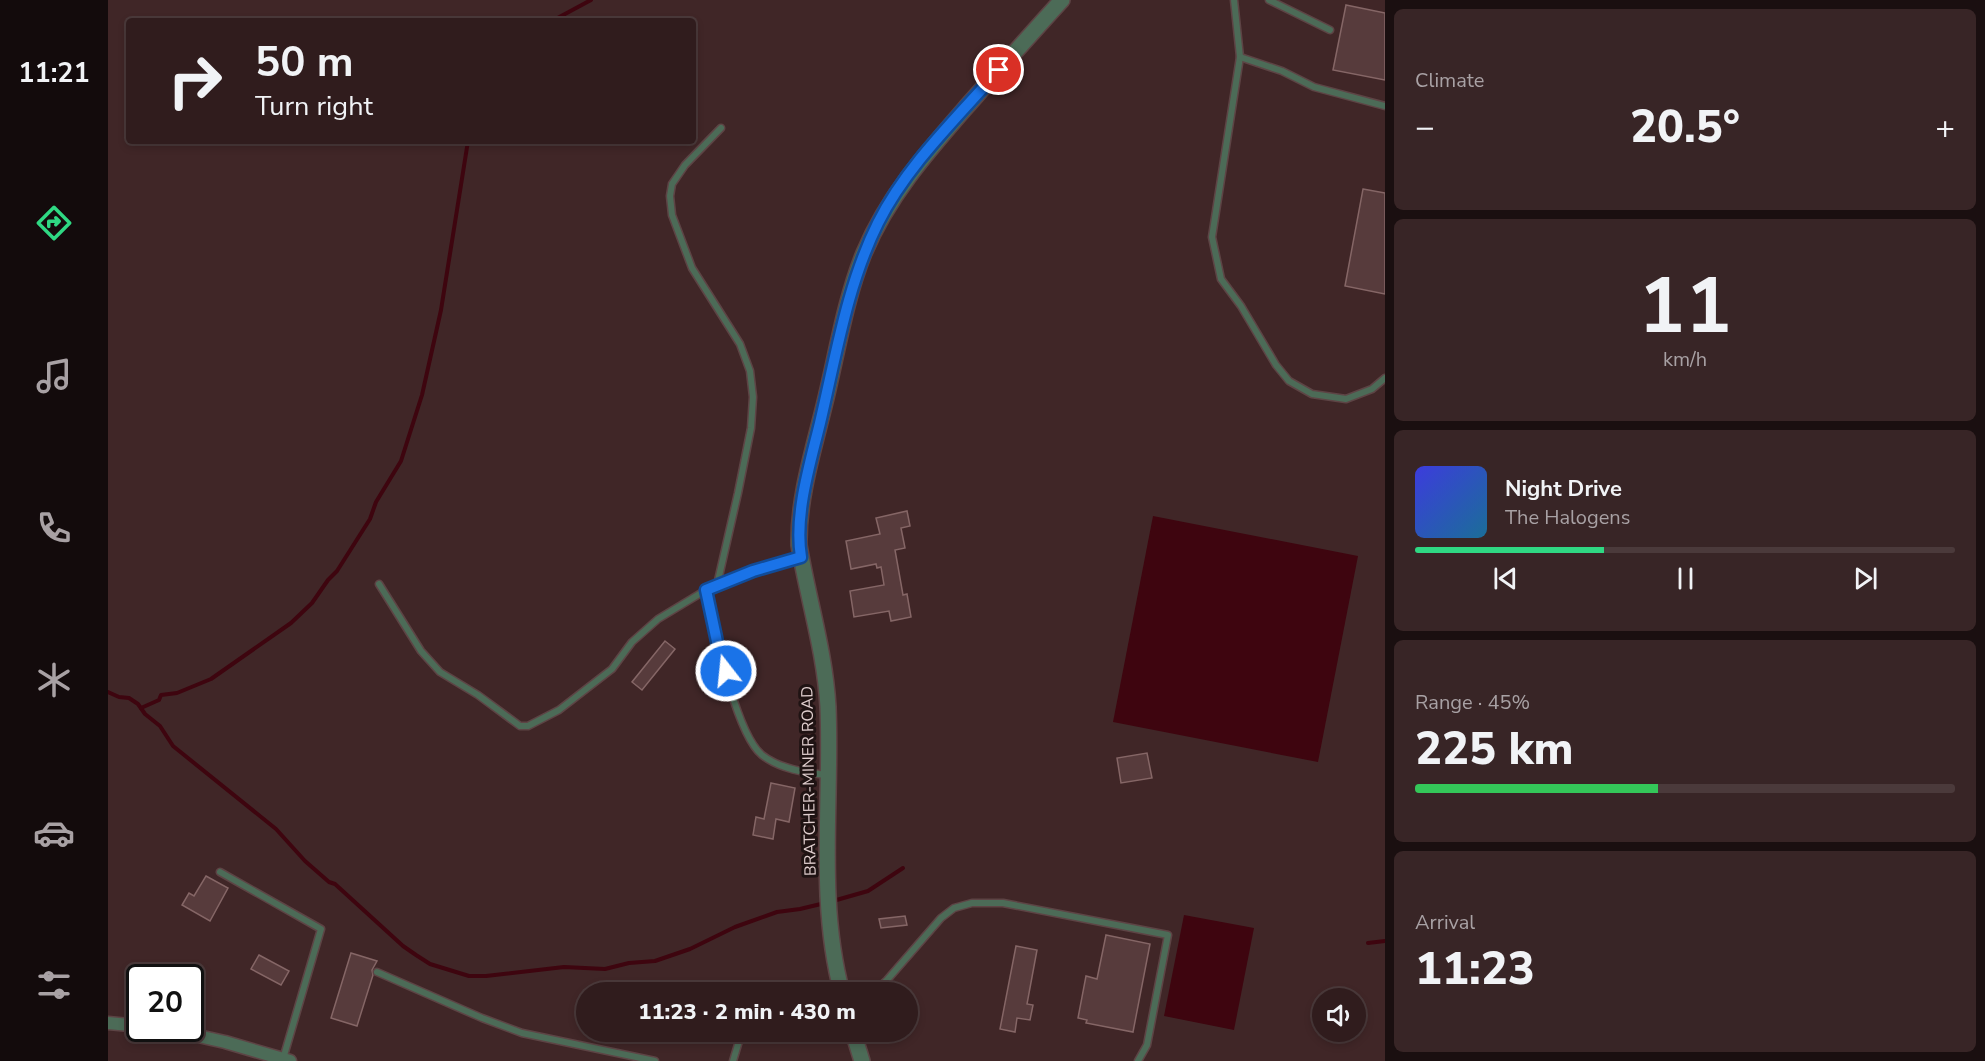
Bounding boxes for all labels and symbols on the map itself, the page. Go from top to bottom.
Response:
pin [973,44,1024,95]
position arrow [694,639,758,703]
street label: BRATCHER-MINER ROAD [796,686,822,876]
speed limit sign: 20 [126,964,204,1042]

